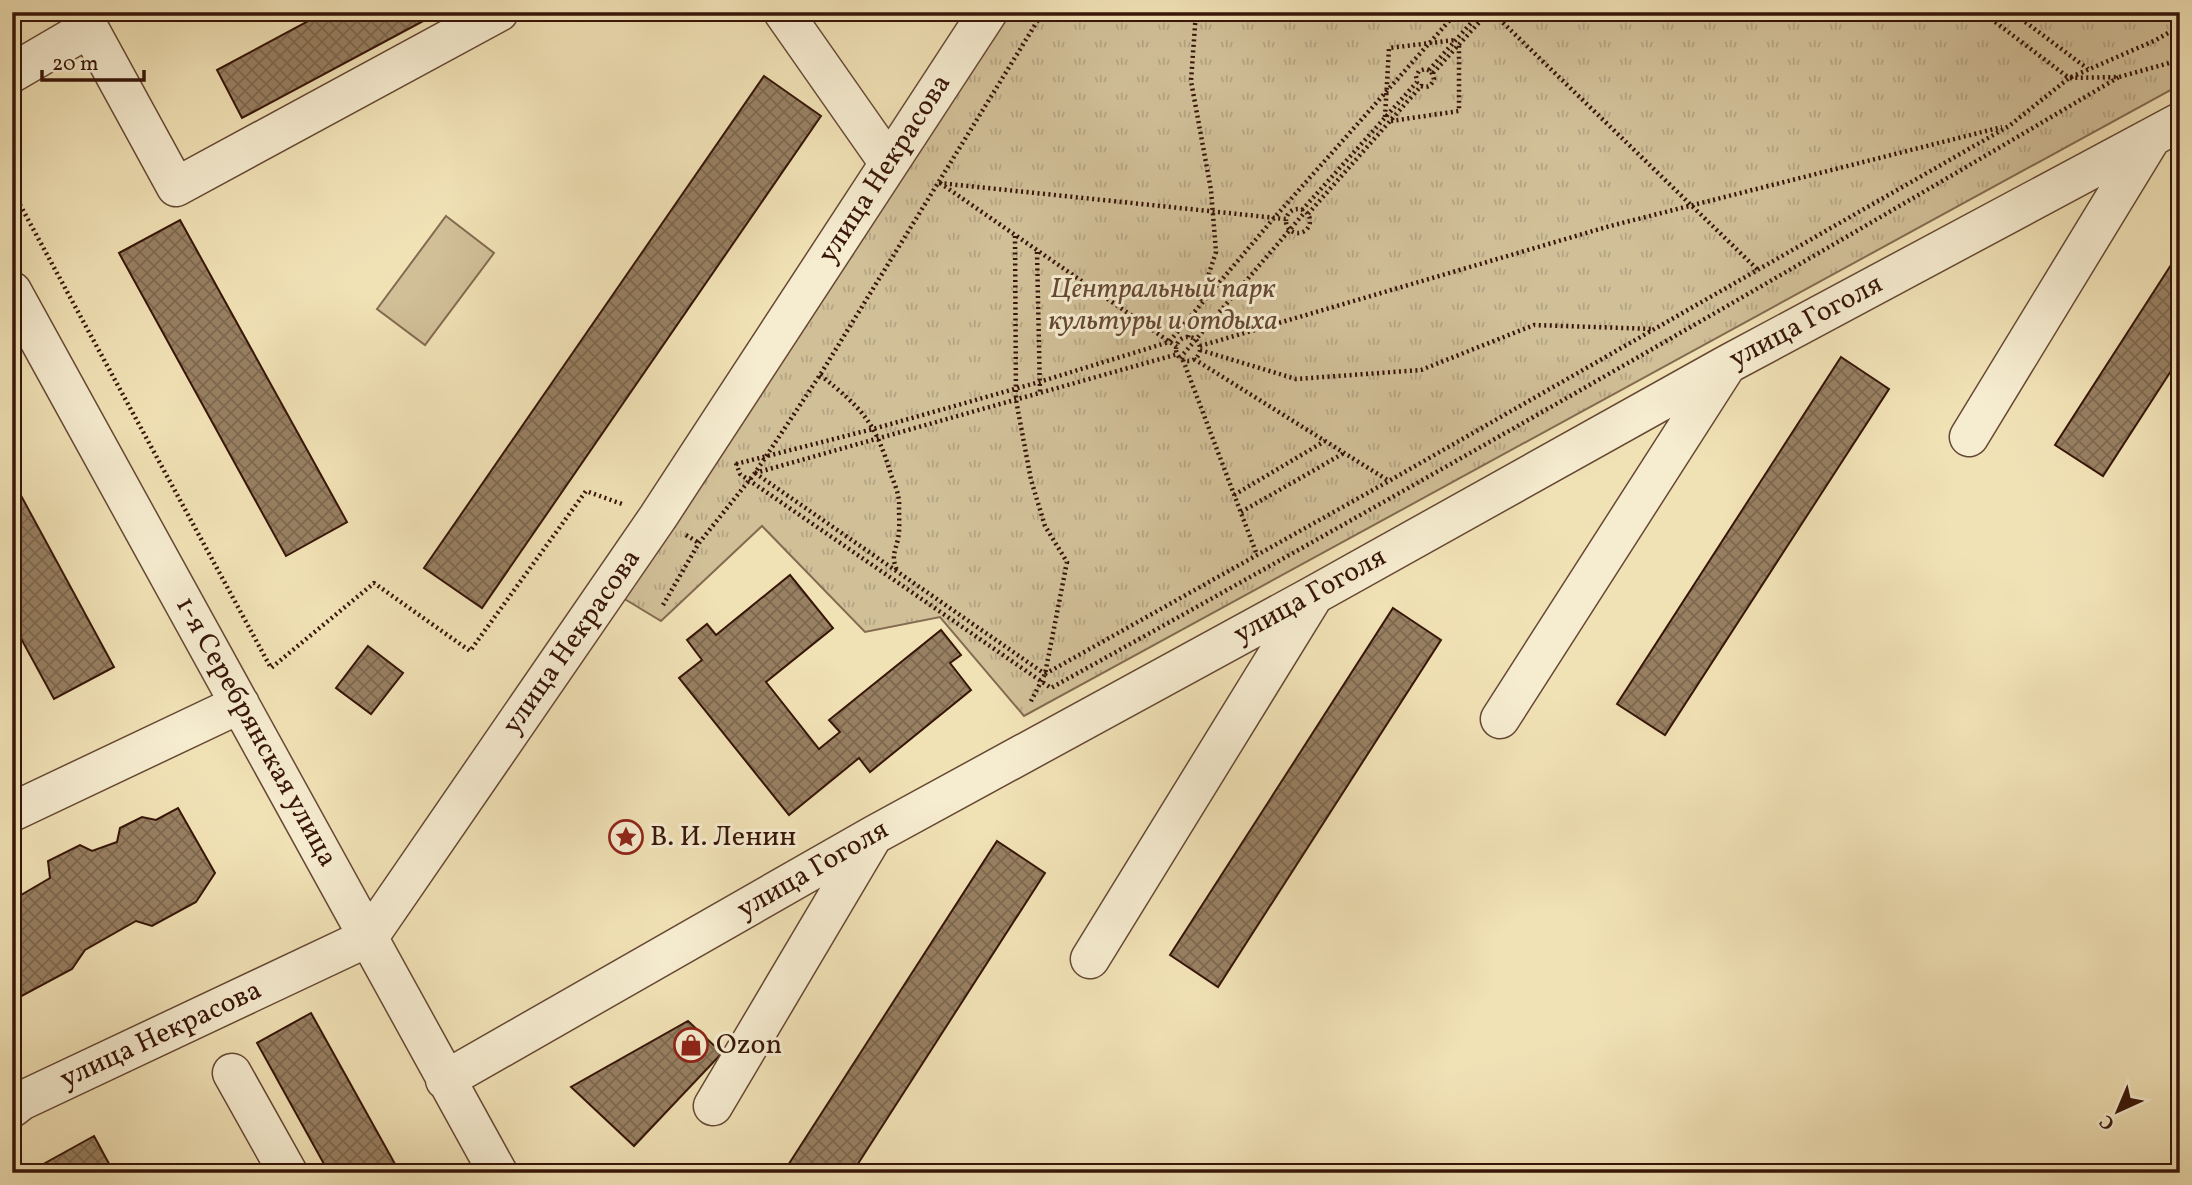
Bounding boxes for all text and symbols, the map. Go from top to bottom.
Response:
scale bar [42,38,144,82]
text: 20 m [52,50,98,79]
street label: улица Некрасова [809,67,961,271]
street label: улица Гоголя [1722,265,1890,379]
park label: Центральный парк культуры и отдыха [1048,270,1278,341]
street label: улица Гоголя [1227,538,1393,654]
street label: улица Некрасова [493,541,651,743]
street label: 1-я Серебрянская улица [165,590,347,874]
street label: улица Гоголя [730,811,896,929]
place icon: В. И. Ленин [607,818,645,856]
place label: В. И. Ленин [650,818,796,857]
street label: улица Некрасова [54,971,268,1099]
shop icon: Ozon [672,1026,710,1064]
place label: Ozon [716,1026,782,1065]
north arrow [2084,1076,2154,1146]
text: С [2094,1108,2121,1135]

